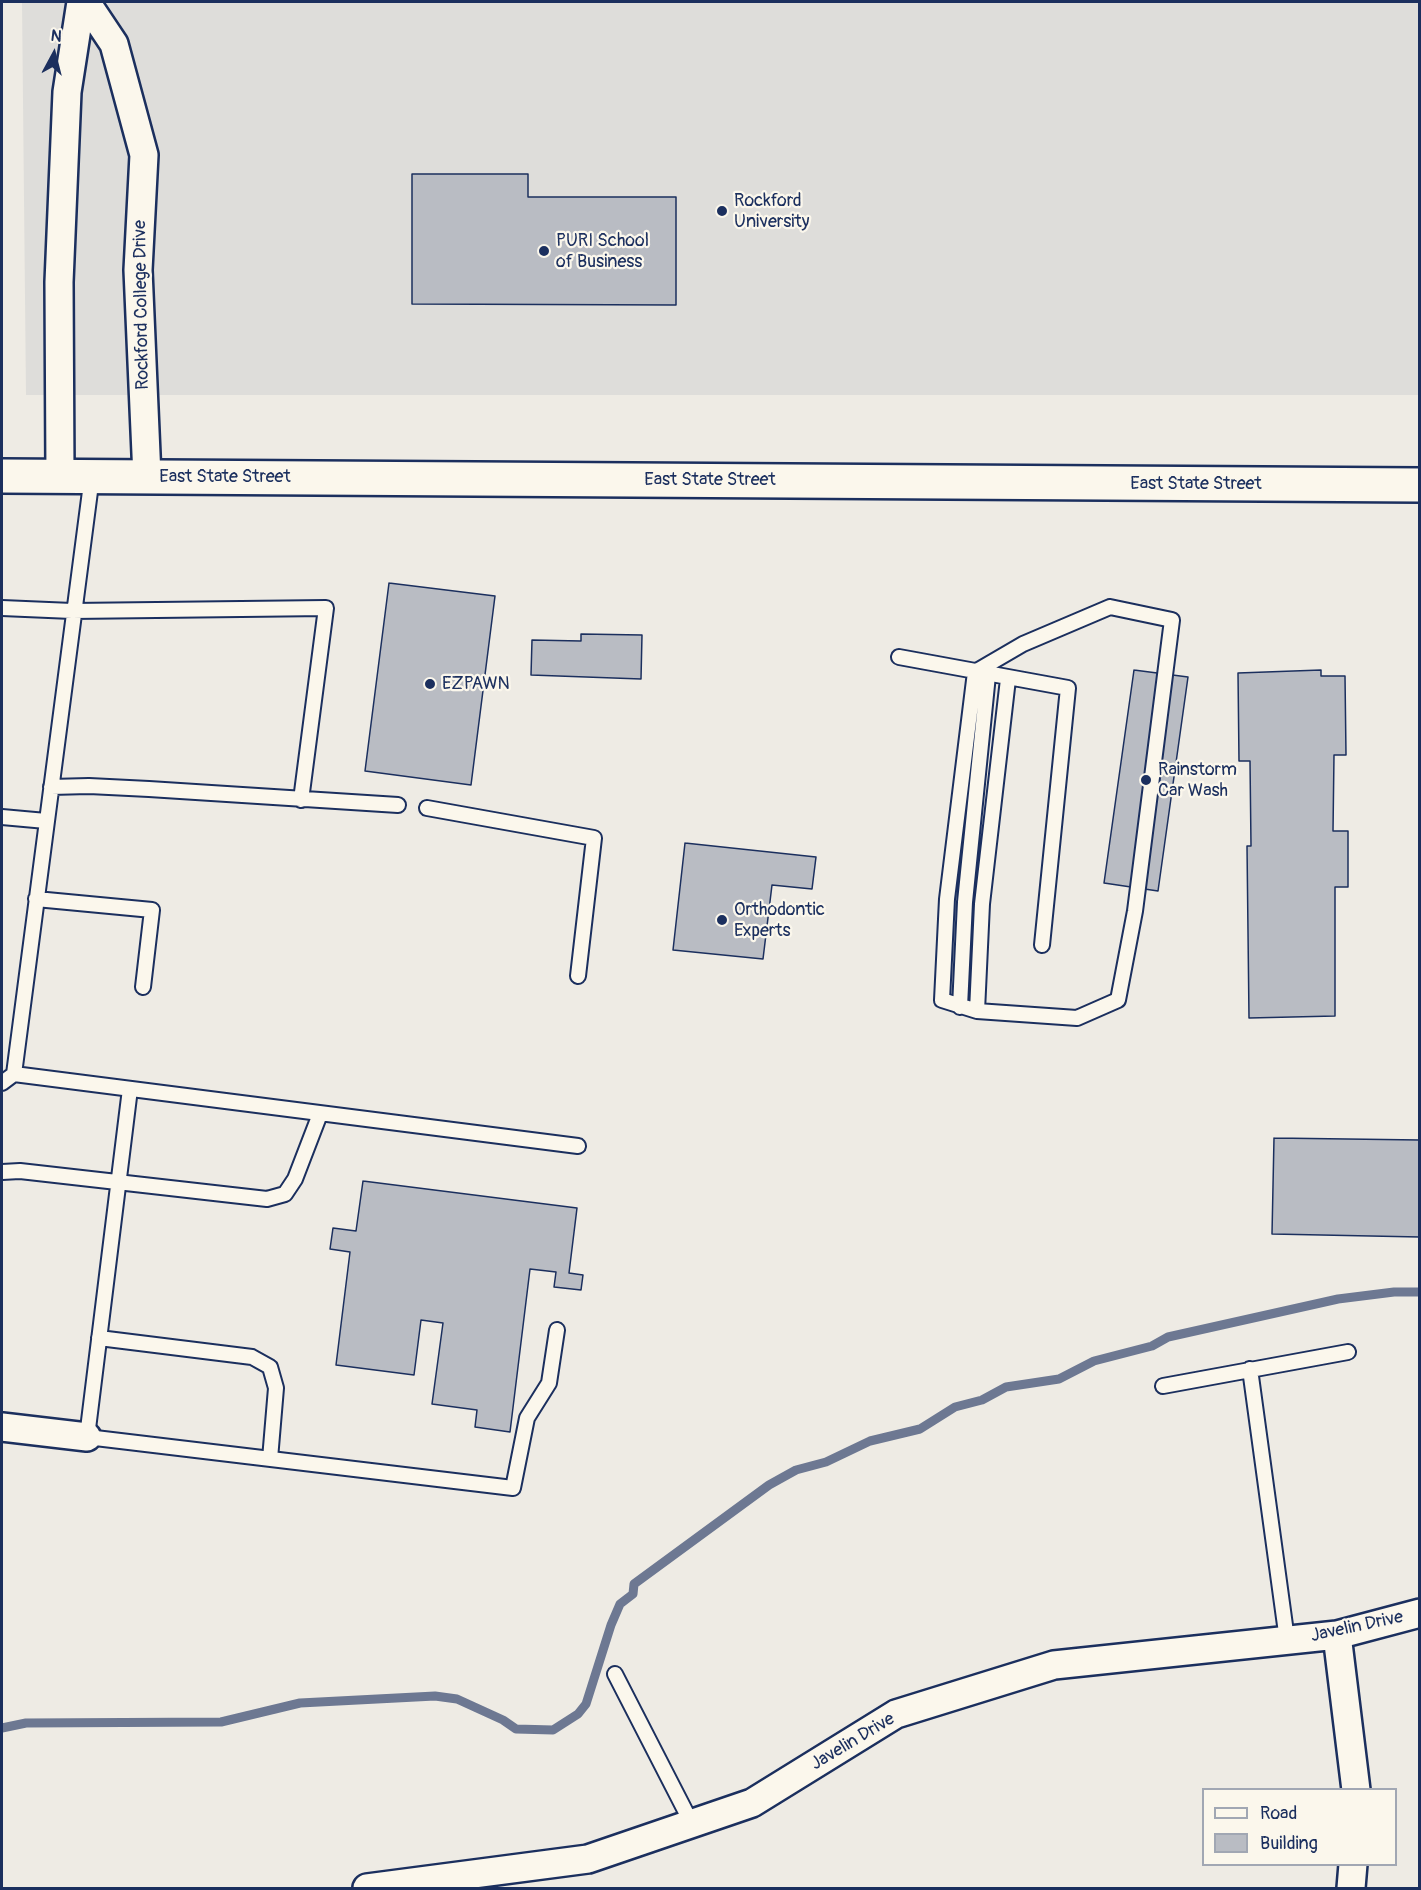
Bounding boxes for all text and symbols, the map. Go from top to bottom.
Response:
north arrow [24,24,84,84]
text: N [50,26,63,47]
place label: Rockford University [734,190,809,232]
marker: Rockford University [715,204,729,218]
street label: Rockford College Drive [130,220,154,390]
place label: PURI School of Business [556,230,649,272]
marker: PURI School of Business [537,244,551,258]
street label: East State Street [159,466,291,488]
street label: East State Street [644,469,776,491]
street label: East State Street [1130,473,1262,495]
place label: EZPAWN [442,673,510,695]
marker: EZPAWN [423,677,437,691]
place label: Rainstorm Car Wash [1158,759,1237,802]
marker: Rainstorm Car Wash [1139,773,1153,787]
place label: Orthodontic Experts [734,899,825,942]
marker: Orthodontic Experts [715,913,729,927]
street label: Javelin Drive [1309,1607,1405,1647]
street label: Javelin Drive [807,1709,899,1775]
legend [1202,1788,1397,1866]
text: Road [1260,1802,1297,1825]
text: Building [1260,1832,1318,1855]

